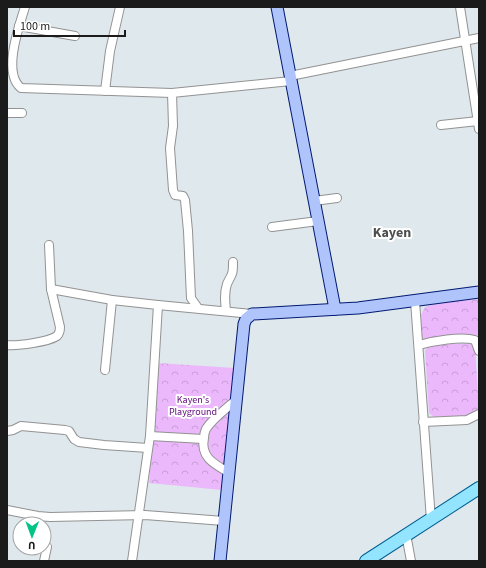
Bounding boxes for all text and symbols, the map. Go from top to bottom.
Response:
scale bar [14,12,125,38]
text: 100 m [20,18,50,35]
district label: Kayen [373,223,411,243]
park label: Kayen's Playground [169,393,217,419]
north arrow [12,516,52,556]
text: U [28,538,36,553]

